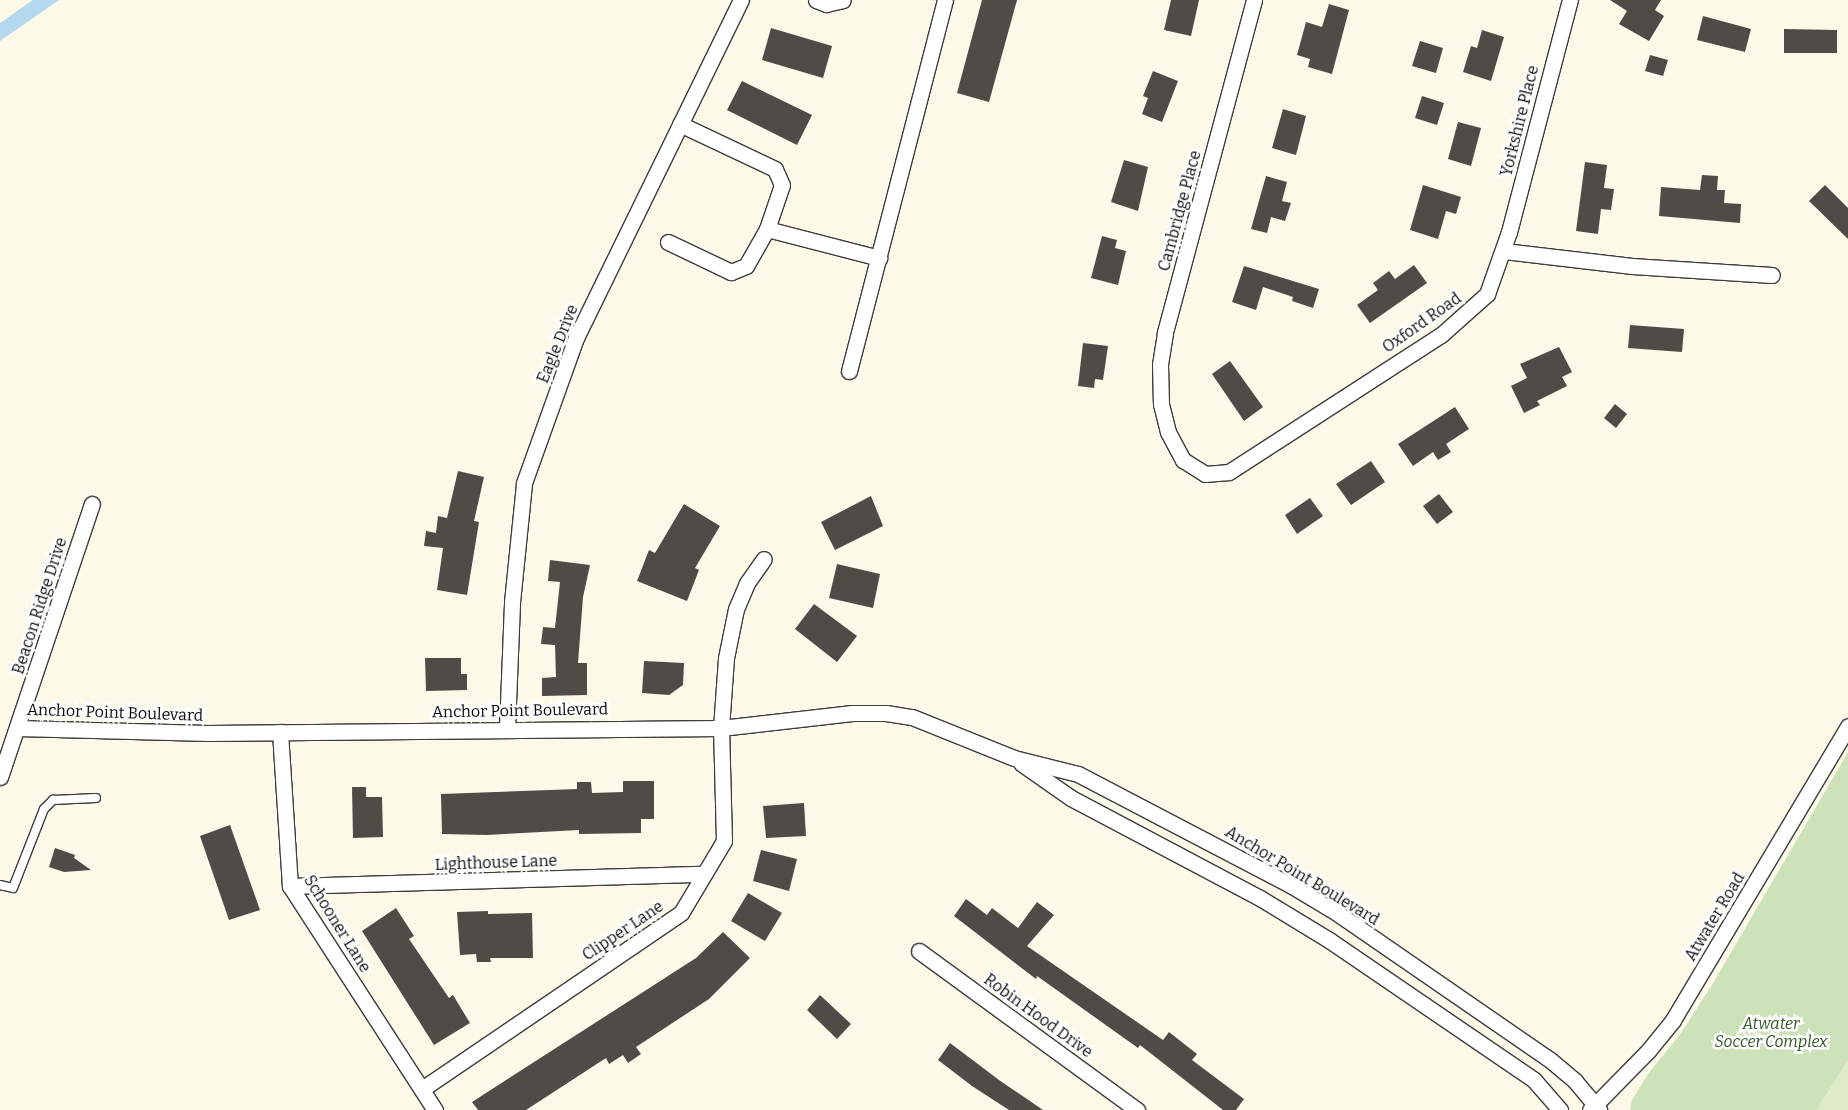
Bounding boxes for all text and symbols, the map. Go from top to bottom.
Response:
street label: Yorkshire Place [1497,63,1543,179]
street label: Cambridge Place [1155,149,1205,273]
street label: Oxford Road [1379,289,1465,357]
street label: Eagle Drive [534,302,582,386]
street label: Beacon Ridge Drive [9,535,71,677]
street label: Anchor Point Boulevard [27,700,203,726]
street label: Anchor Point Boulevard [432,700,608,722]
street label: Anchor Point Boulevard [1222,822,1382,930]
street label: Lighthouse Lane [434,851,558,875]
street label: Atwater Road [1681,869,1749,965]
street label: Schooner Lane [299,872,375,976]
street label: Clipper Lane [579,897,667,965]
street label: Robin Hood Drive [980,970,1096,1062]
park label: Atwater Soccer Complex [1714,1014,1828,1052]

